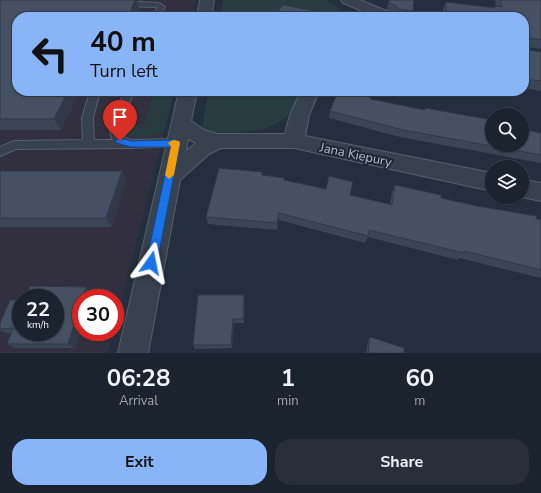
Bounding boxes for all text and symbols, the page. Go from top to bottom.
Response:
text: 40 m [90,23,156,61]
icon: left [24,28,76,80]
text: Turn left [90,59,158,83]
pin [103,100,137,141]
icon: arrive [109,106,131,128]
map controls [485,108,529,204]
button: search [485,108,529,152]
street label: Jana Kiepury [317,138,394,171]
button: layers [485,160,529,204]
position arrow [130,242,172,284]
speed limit sign: 30 [72,289,124,341]
text: 22 [26,296,50,323]
text: km/h [27,318,49,332]
text: 06:28 [107,362,170,394]
text: 1 [281,362,295,394]
text: 60 [405,362,434,394]
text: Arrival [119,392,158,410]
text: min [277,392,299,410]
text: m [414,392,425,410]
button: Exit [12,439,267,485]
button: Share [275,439,529,485]

